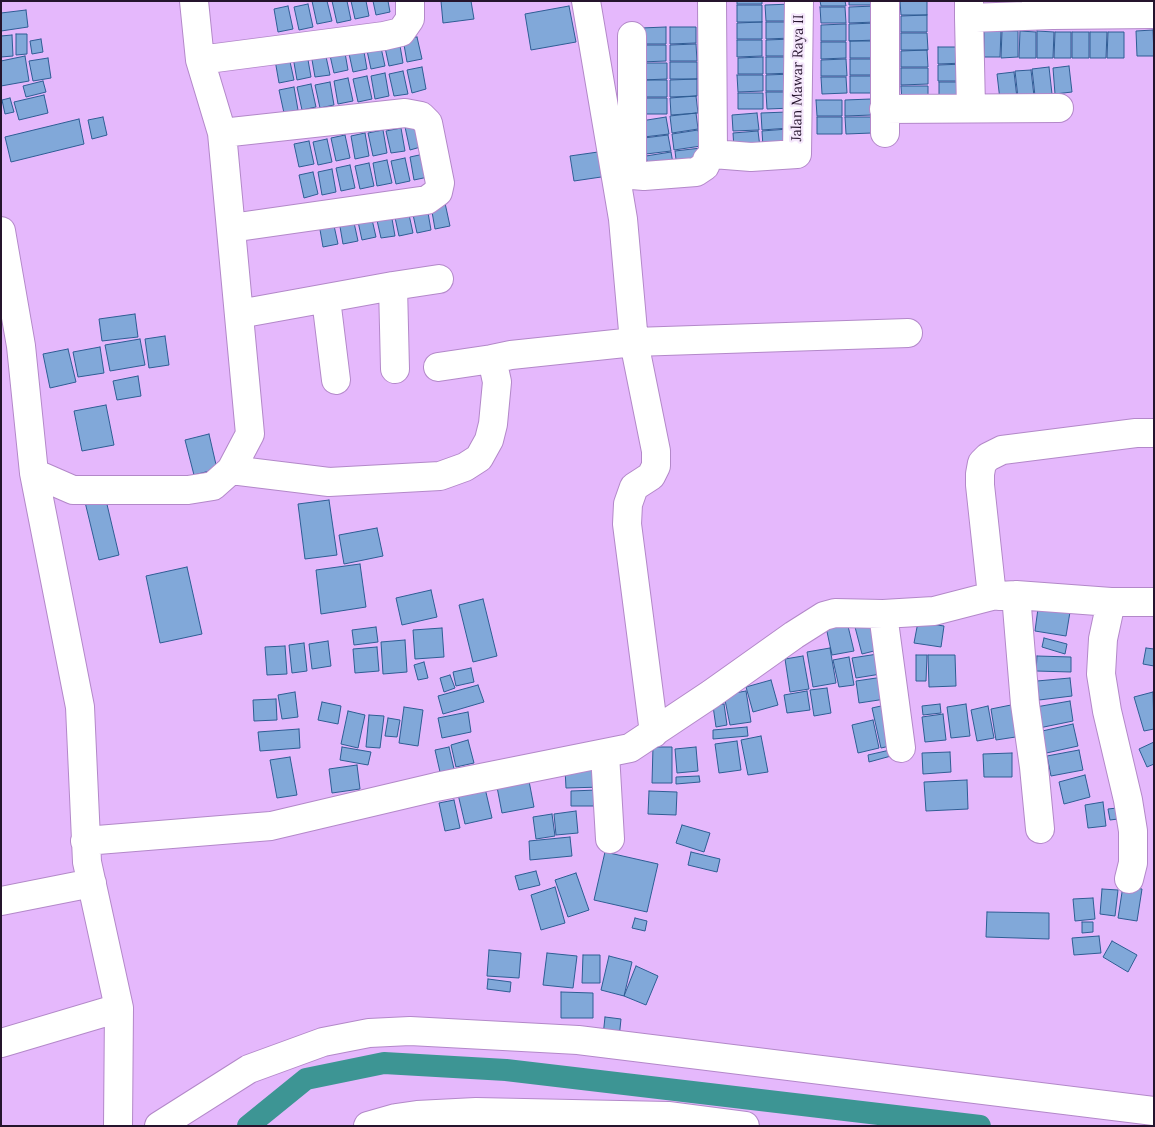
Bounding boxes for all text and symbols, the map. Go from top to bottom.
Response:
street label: Jalan Mawar Raya II [788,14,808,142]

